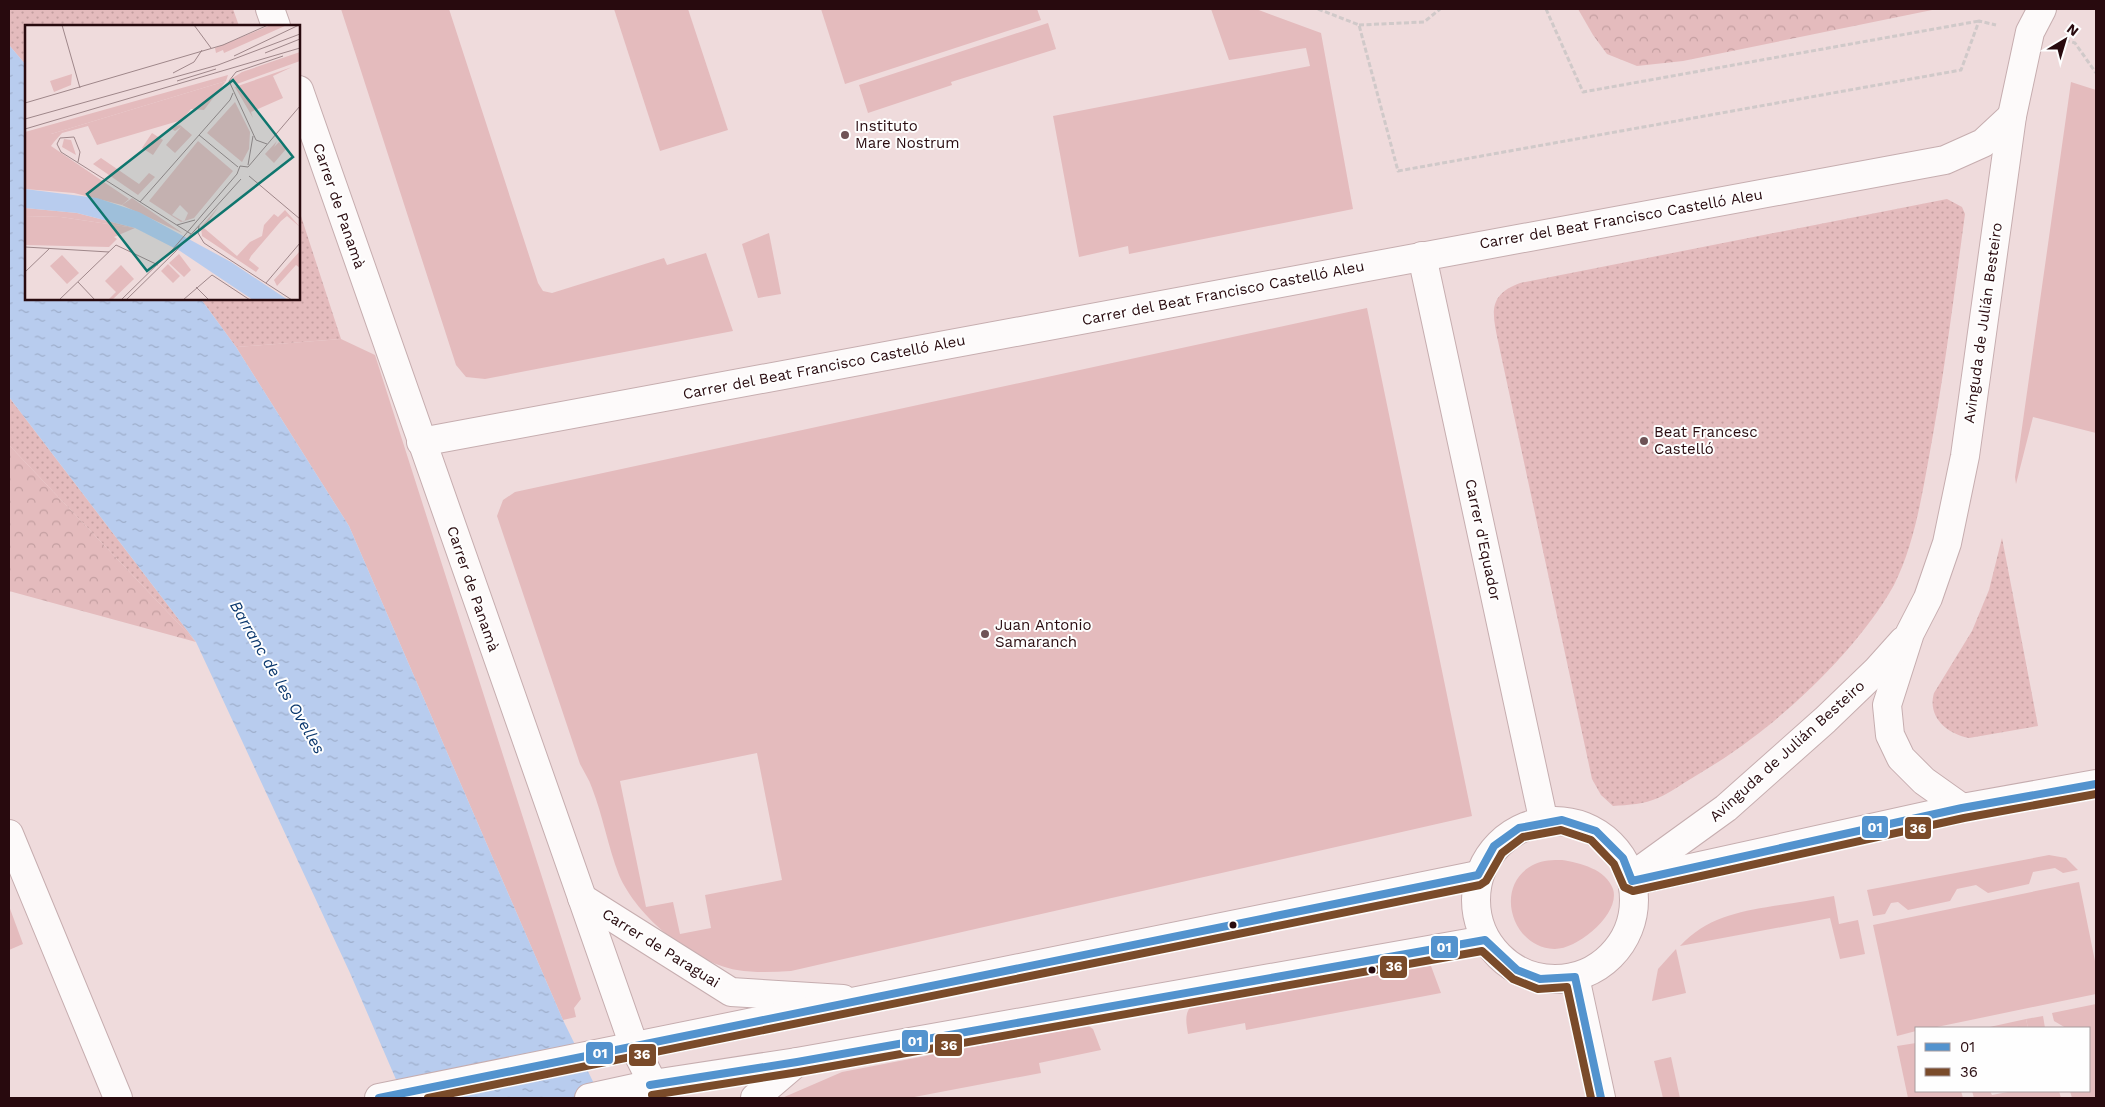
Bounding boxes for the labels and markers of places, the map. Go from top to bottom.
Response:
place label: Instituto Mare Nostrum [855,117,960,152]
marker: Instituto Mare Nostrum [839,129,851,141]
place label: Beat Francesc Castelló [1654,423,1758,458]
marker: Beat Francesc Castelló [1638,435,1650,447]
place label: Juan Antonio Samaranch [995,616,1092,651]
marker: Juan Antonio Samaranch [979,628,991,640]
unlabelled marker [1228,920,1238,930]
unlabelled marker [1367,965,1377,975]

